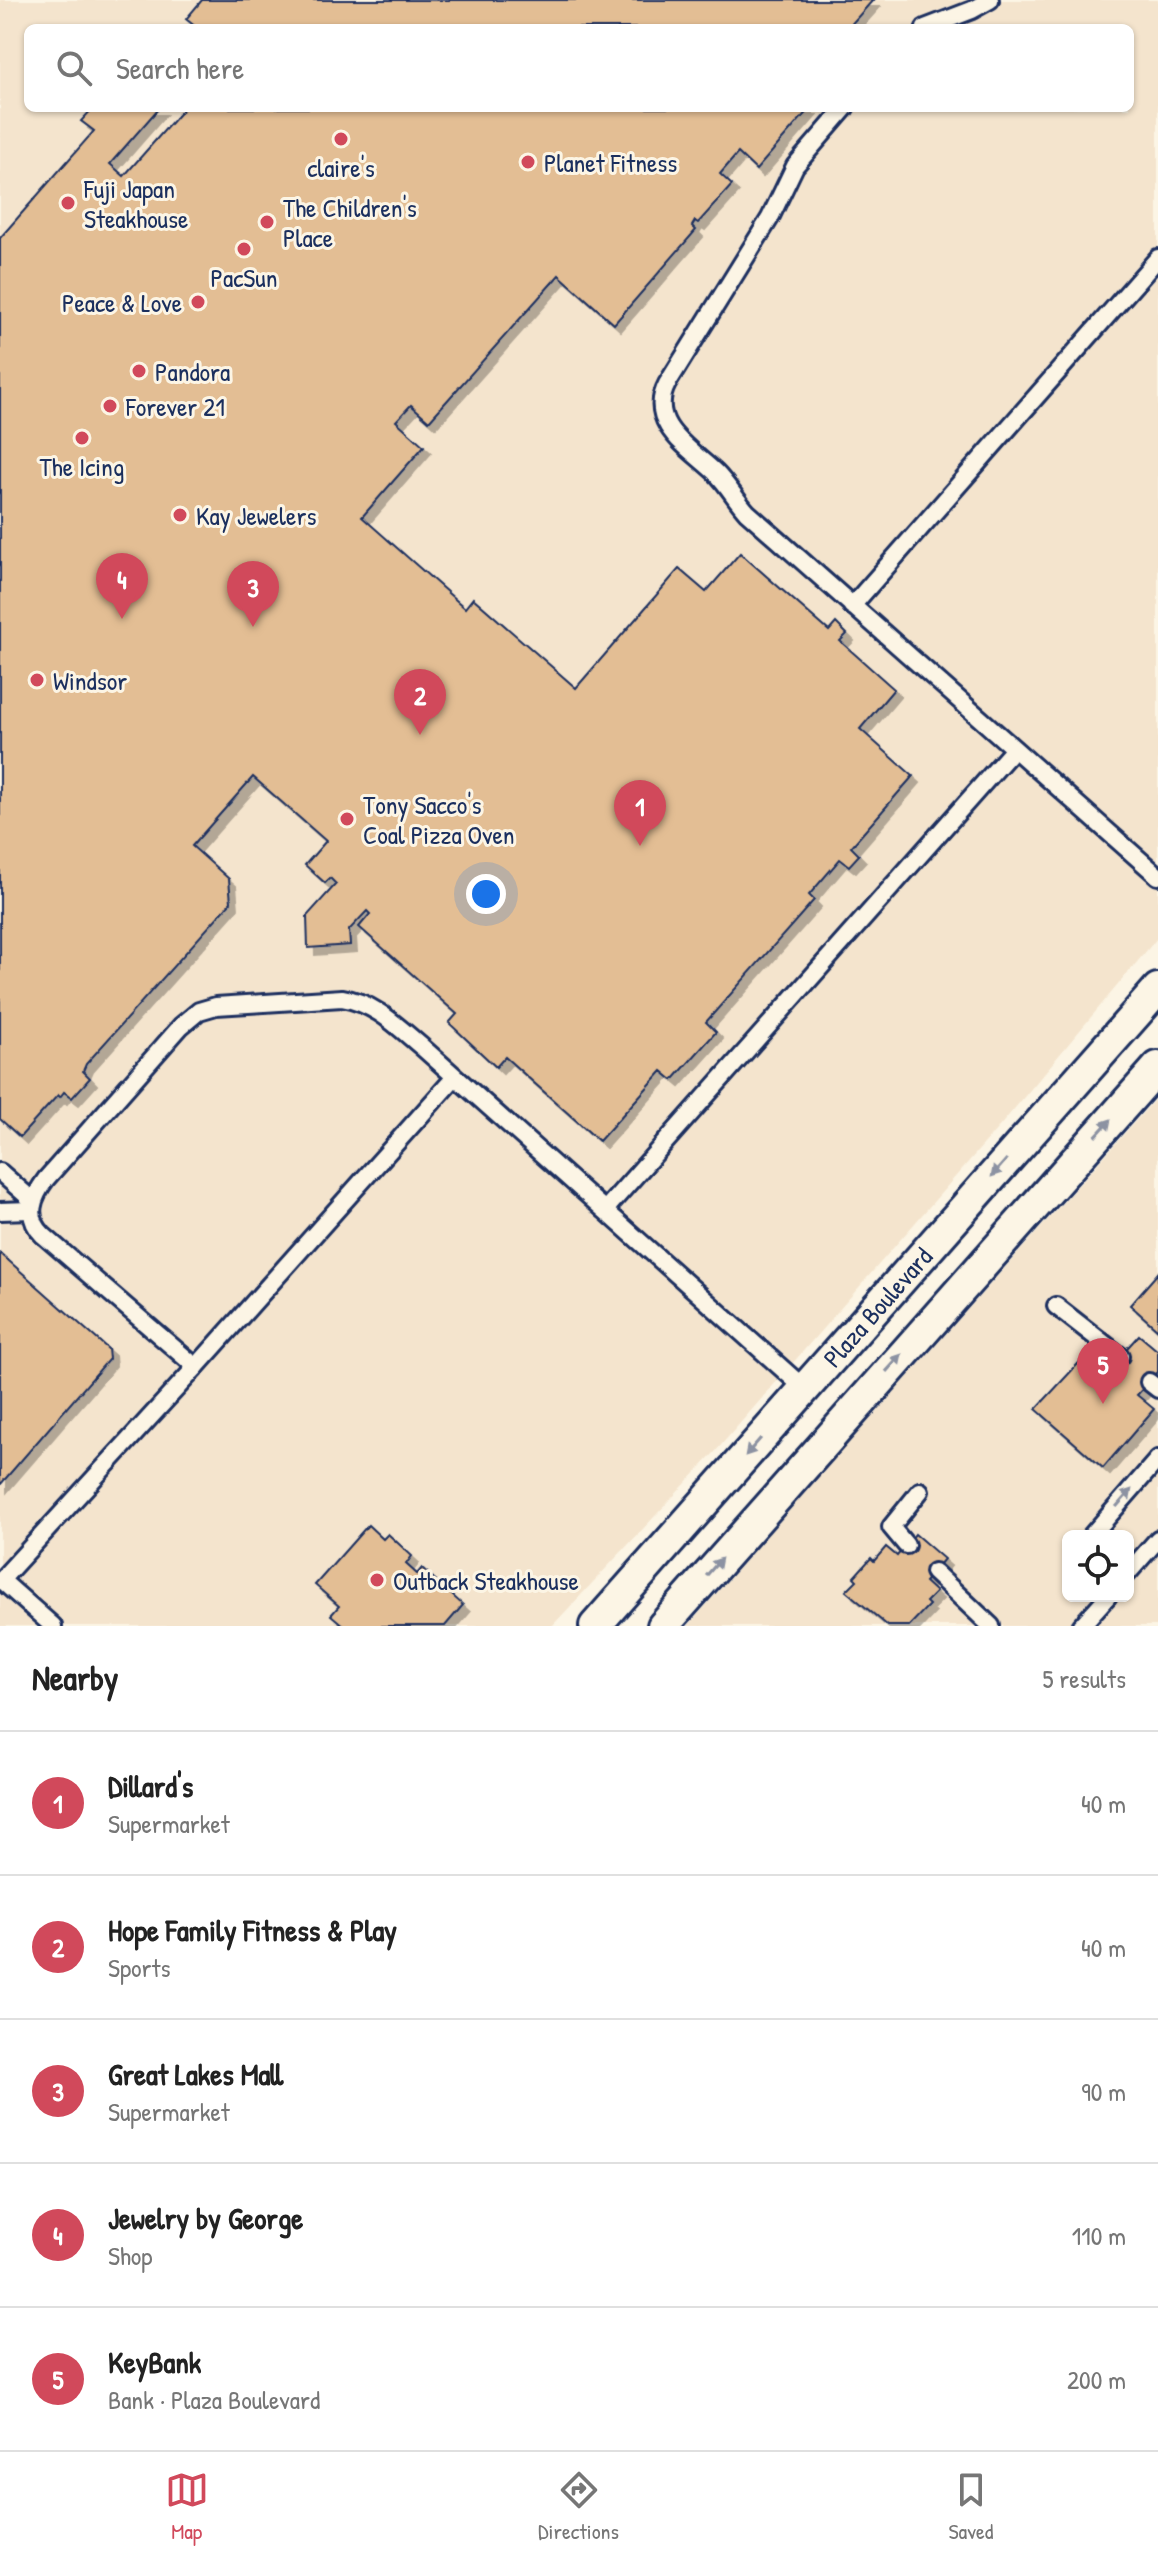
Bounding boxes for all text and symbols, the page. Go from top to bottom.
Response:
search box [24,24,1134,112]
icon: search [52,46,96,90]
text: Search here [116,48,244,88]
marker: claire's [332,130,350,148]
place label: Planet Fitness [544,145,677,180]
place label: claire's [307,150,375,185]
marker: Planet Fitness [519,153,537,171]
place label: Fuji Japan Steakhouse [83,171,188,236]
place label: The Children's Place [283,190,417,255]
marker: Fuji Japan Steakhouse [59,194,77,212]
marker: The Children's Place [258,213,276,231]
marker: PacSun [235,240,253,258]
place label: PacSun [211,260,277,295]
place label: Peace & Love [62,285,182,320]
marker: Peace & Love [189,293,207,311]
place label: Pandora [155,354,230,389]
marker: Pandora [130,362,148,380]
place label: Forever 21 [125,389,225,424]
marker: Forever 21 [101,397,119,415]
marker: The Icing [73,429,91,447]
place label: The Icing [40,449,124,484]
place label: Kay Jewelers [196,498,316,533]
marker: Kay Jewelers [171,506,189,524]
pin: 4 [96,553,148,619]
pin: 3 [227,561,279,627]
place label: Windsor [53,663,127,698]
pin: 2 [394,669,446,735]
marker: Windsor [28,671,46,689]
pin: 1 [614,780,666,846]
place label: Tony Sacco's Coal Pizza Oven [363,787,515,852]
marker: Tony Sacco's Coal Pizza Oven [338,810,356,828]
your location [466,874,506,914]
one-way arrow [1094,1119,1112,1138]
one-way arrow [991,1158,1009,1177]
street label: Plaza Boulevard [815,1239,940,1374]
pin: 5 [1077,1338,1129,1404]
one-way arrow [885,1354,903,1373]
one-way arrow [745,1437,762,1457]
one-way arrow [1115,1488,1133,1507]
map controls [1062,1530,1134,1602]
button: locate [1062,1530,1134,1602]
one-way arrow [705,1558,722,1578]
place label: Outback Steakhouse [393,1563,579,1598]
marker: Outback Steakhouse [368,1571,386,1589]
text: Nearby [32,1655,118,1701]
text: 5 results [1042,1661,1126,1696]
text: Dillard's [108,1766,193,1806]
text: 1 [53,1786,63,1821]
text: 40 m [1081,1786,1126,1821]
text: Supermarket [108,1806,230,1841]
text: Hope Family Fitness & Play [108,1910,397,1950]
text: 2 [52,1930,64,1965]
text: 40 m [1081,1930,1126,1965]
text: Sports [108,1950,171,1985]
text: Great Lakes Mall [108,2054,283,2094]
text: 3 [52,2074,64,2109]
text: 90 m [1081,2074,1126,2109]
text: Supermarket [108,2094,230,2129]
text: Jewelry by George [108,2198,303,2238]
text: 4 [53,2218,63,2253]
text: 110 m [1072,2218,1126,2253]
text: Shop [108,2238,152,2273]
text: KeyBank [108,2342,201,2382]
text: 5 [53,2362,64,2397]
text: 200 m [1067,2362,1126,2397]
text: Bank · Plaza Boulevard [108,2382,320,2417]
tab: Map [165,2468,209,2546]
tab: Directions [538,2468,619,2546]
tab: Saved [948,2468,993,2546]

